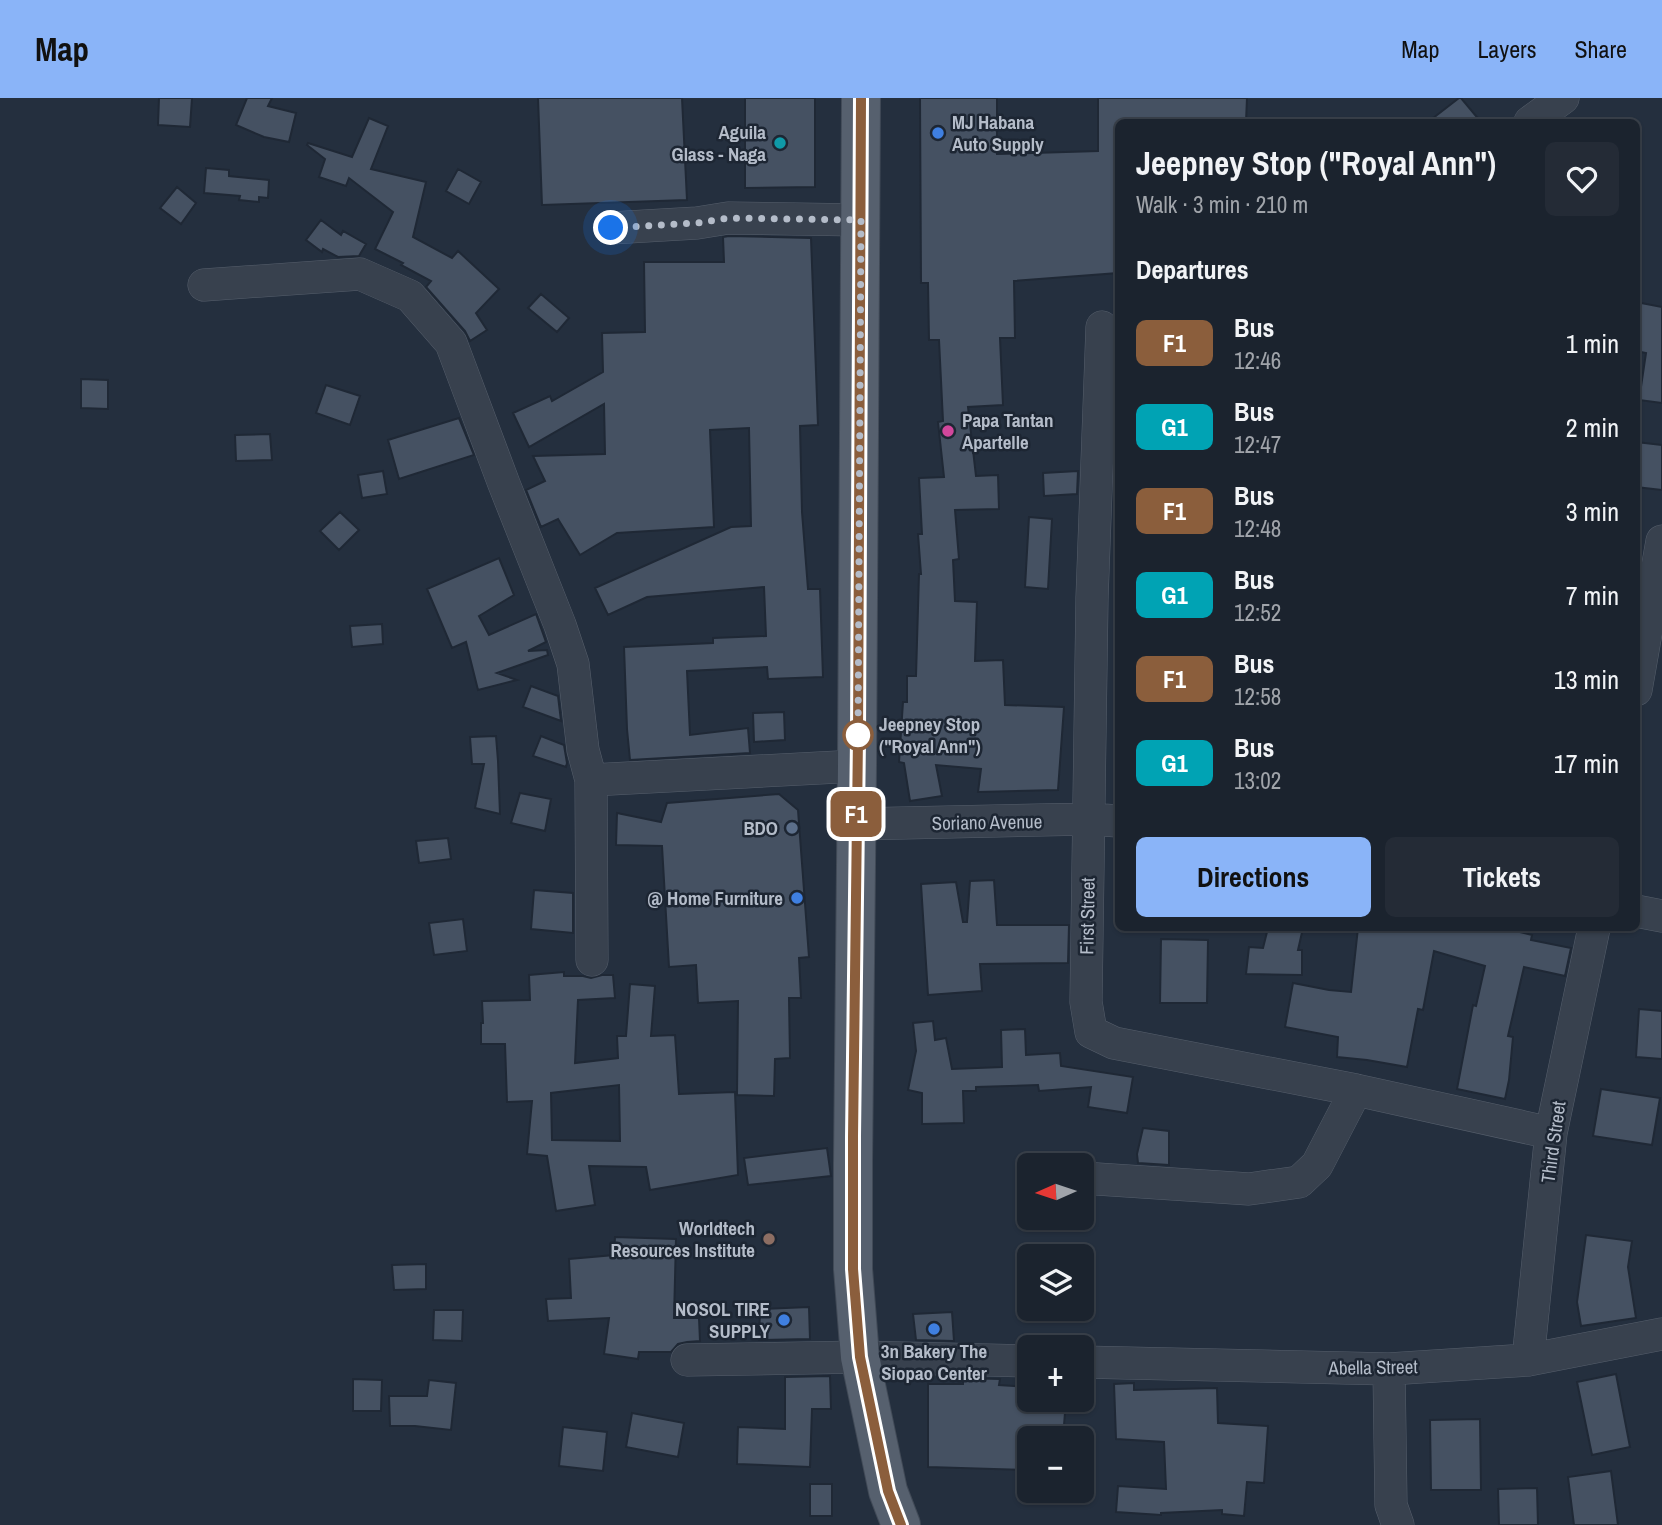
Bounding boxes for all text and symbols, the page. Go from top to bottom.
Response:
text: Map [35,27,89,71]
text: Map [1401,33,1439,65]
text: Layers [1477,33,1536,65]
text: Share [1574,33,1627,65]
place label: MJ Habana Auto Supply [952,109,1044,157]
place label: Aguila Glass - Naga [672,119,766,167]
marker: MJ Habana Auto Supply [930,125,946,141]
marker: Aguila Glass - Naga [772,135,788,151]
text: Jeepney Stop ("Royal Ann") [1136,141,1496,185]
button: heart [1545,142,1619,216]
text: Walk · 3 min · 210 m [1136,189,1308,220]
your location [593,210,628,245]
text: Departures [1136,252,1249,287]
text: Bus [1234,310,1274,345]
text: 1 min [1566,326,1619,361]
text: F1 [1163,327,1186,359]
text: 12:46 [1234,345,1281,376]
text: Bus [1234,394,1274,429]
place label: Papa Tantan Apartelle [962,407,1054,455]
text: 2 min [1566,410,1619,445]
text: G1 [1161,411,1188,443]
marker: Papa Tantan Apartelle [940,423,956,439]
text: 12:47 [1234,429,1281,460]
text: Bus [1234,478,1274,513]
text: 3 min [1566,494,1619,529]
text: F1 [1163,495,1186,527]
text: 12:48 [1234,513,1281,544]
text: Bus [1234,562,1274,597]
text: 7 min [1566,578,1619,613]
text: G1 [1161,579,1188,611]
text: 12:52 [1234,597,1281,628]
text: Bus [1234,646,1274,681]
text: 13 min [1554,662,1619,697]
text: F1 [1163,663,1186,695]
text: 12:58 [1234,681,1281,712]
place label: Jeepney Stop ("Royal Ann") [879,711,981,759]
marker: Jeepney Stop ("Royal Ann") [843,720,873,750]
text: Bus [1234,730,1274,765]
text: 17 min [1554,746,1619,781]
text: G1 [1161,747,1188,779]
text: 13:02 [1234,765,1281,796]
line badge: F1 [824,791,888,837]
text: F1 [845,798,867,830]
street label: Soriano Avenue [931,808,1043,836]
place label: BDO [743,815,778,841]
marker: BDO [784,820,800,836]
button: Directions [1136,837,1371,917]
button: Tickets [1385,837,1619,917]
street label: First Street [1073,877,1101,955]
place label: @ Home Furniture [647,885,783,911]
marker: @ Home Furniture [789,890,805,906]
street label: Third Street [1534,1099,1572,1185]
north arrow [1017,1153,1094,1230]
map controls [1017,1153,1094,1503]
place label: Worldtech Resources Institute [610,1215,755,1263]
marker: Worldtech Resources Institute [761,1231,777,1247]
button: layers [1017,1244,1094,1321]
place label: NOSOL TIRE SUPPLY [675,1296,771,1344]
marker: NOSOL TIRE SUPPLY [776,1312,792,1328]
marker: 3n Bakery The Siopao Center [926,1321,942,1337]
button: + [1017,1335,1094,1412]
place label: 3n Bakery The Siopao Center [881,1338,988,1386]
street label: Abella Street [1327,1353,1418,1381]
button: − [1017,1426,1094,1503]

